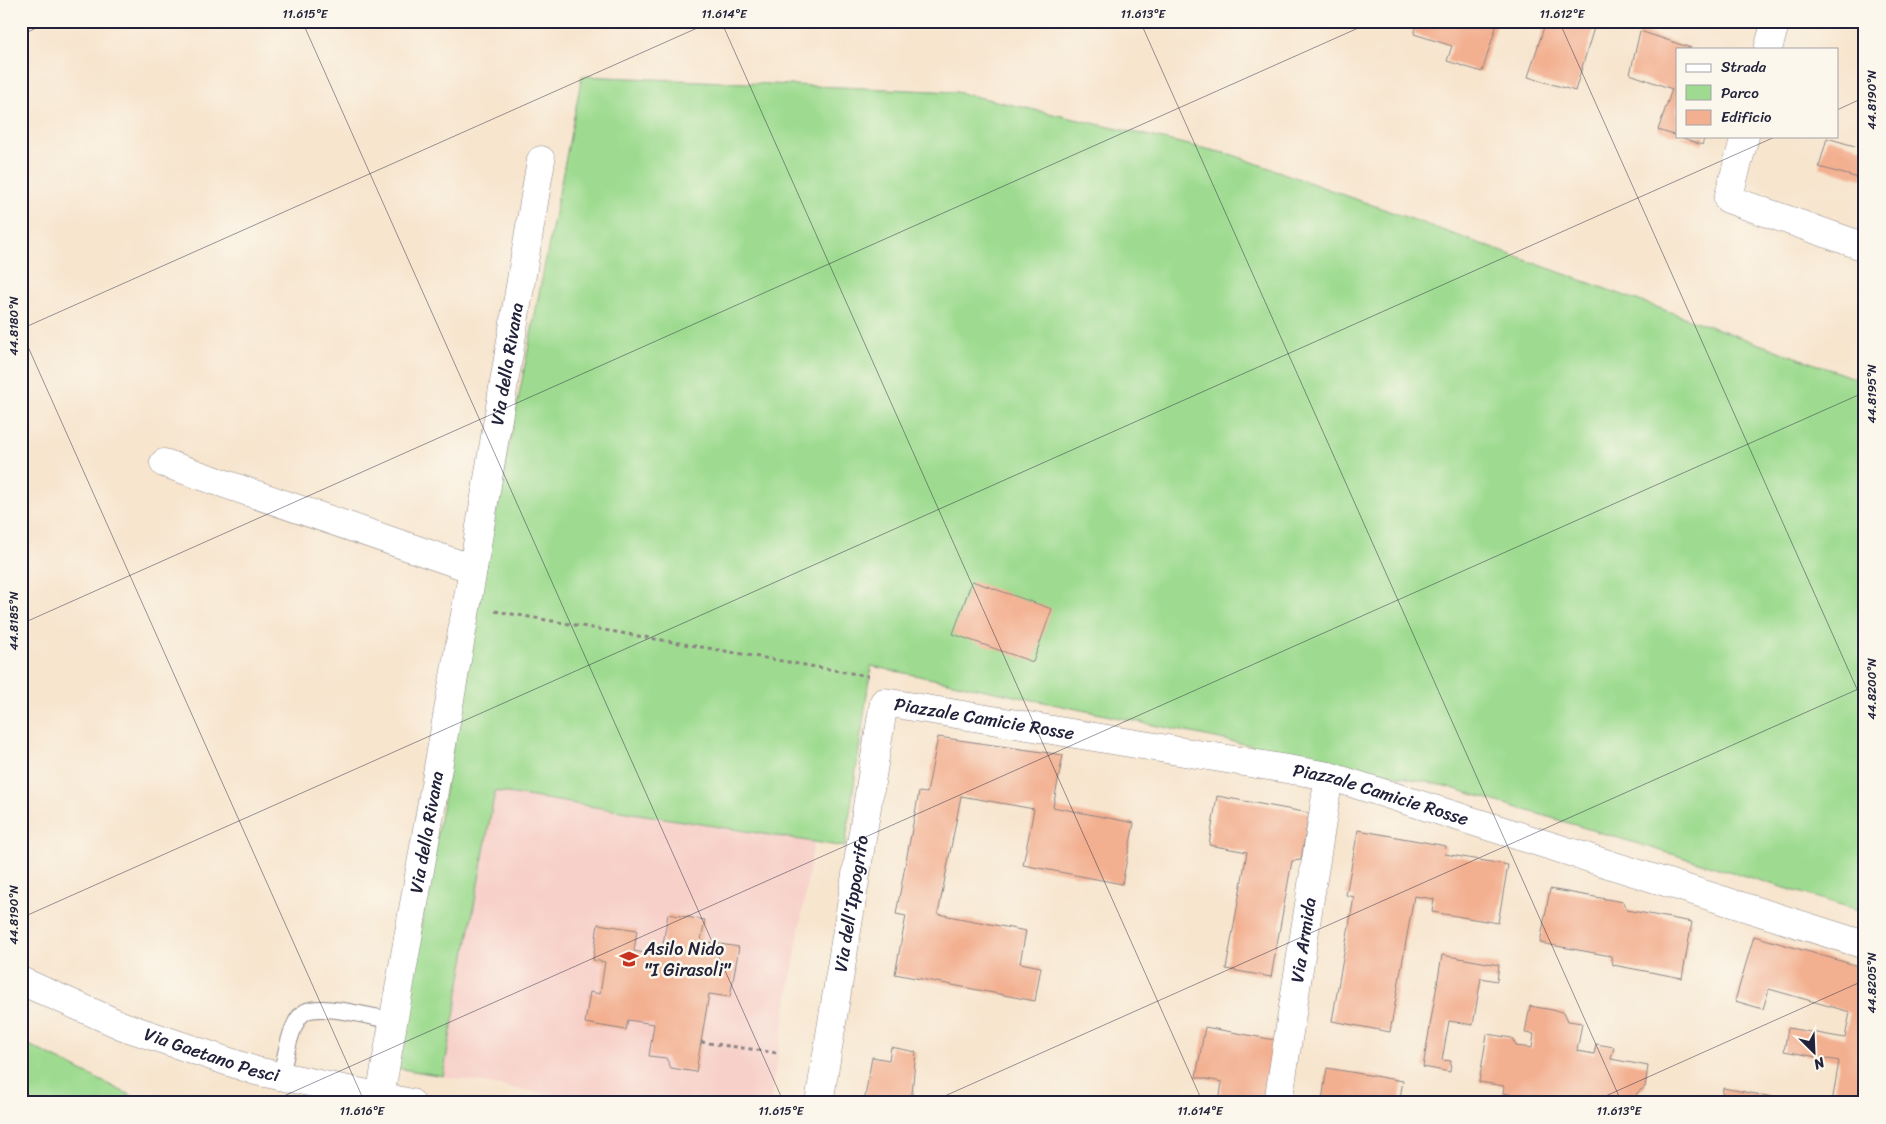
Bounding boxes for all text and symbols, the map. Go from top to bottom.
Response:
text: 11.615°E [282,3,329,25]
text: 11.614°E [701,3,748,25]
text: 11.613°E [1121,3,1166,25]
text: 11.612°E [1540,3,1586,25]
legend [1676,48,1838,138]
text: Strada [1721,54,1767,80]
text: 44.8190°N [1861,70,1883,130]
text: Parco [1721,80,1759,106]
text: Edificio [1721,104,1772,130]
text: 44.8180°N [3,296,25,356]
street label: Via della Rivana [481,300,533,428]
text: 44.8195°N [1861,364,1883,424]
text: 44.8185°N [3,591,25,651]
text: 44.8200°N [1861,658,1883,720]
street label: Piazzale Camicie Rosse [892,688,1077,749]
street label: Piazzale Camicie Rosse [1291,754,1473,835]
street label: Via della Rivana [400,768,453,896]
street label: Via dell'Ippogrifo [824,833,878,974]
text: 44.8190°N [3,885,25,945]
street label: Via Armida [1281,895,1326,985]
place label: Asilo Nido "I Girasoli" [643,933,732,986]
school or university icon: Asilo Nido "I Girasoli" [618,948,640,970]
text: 44.8205°N [1861,952,1883,1014]
street label: Via Gaetano Pesci [140,1018,283,1092]
north arrow [1788,1026,1838,1076]
text: N [1809,1050,1830,1077]
text: 11.616°E [340,1100,386,1122]
text: 11.615°E [758,1100,805,1122]
text: 11.614°E [1177,1100,1224,1122]
text: 11.613°E [1597,1100,1642,1122]

